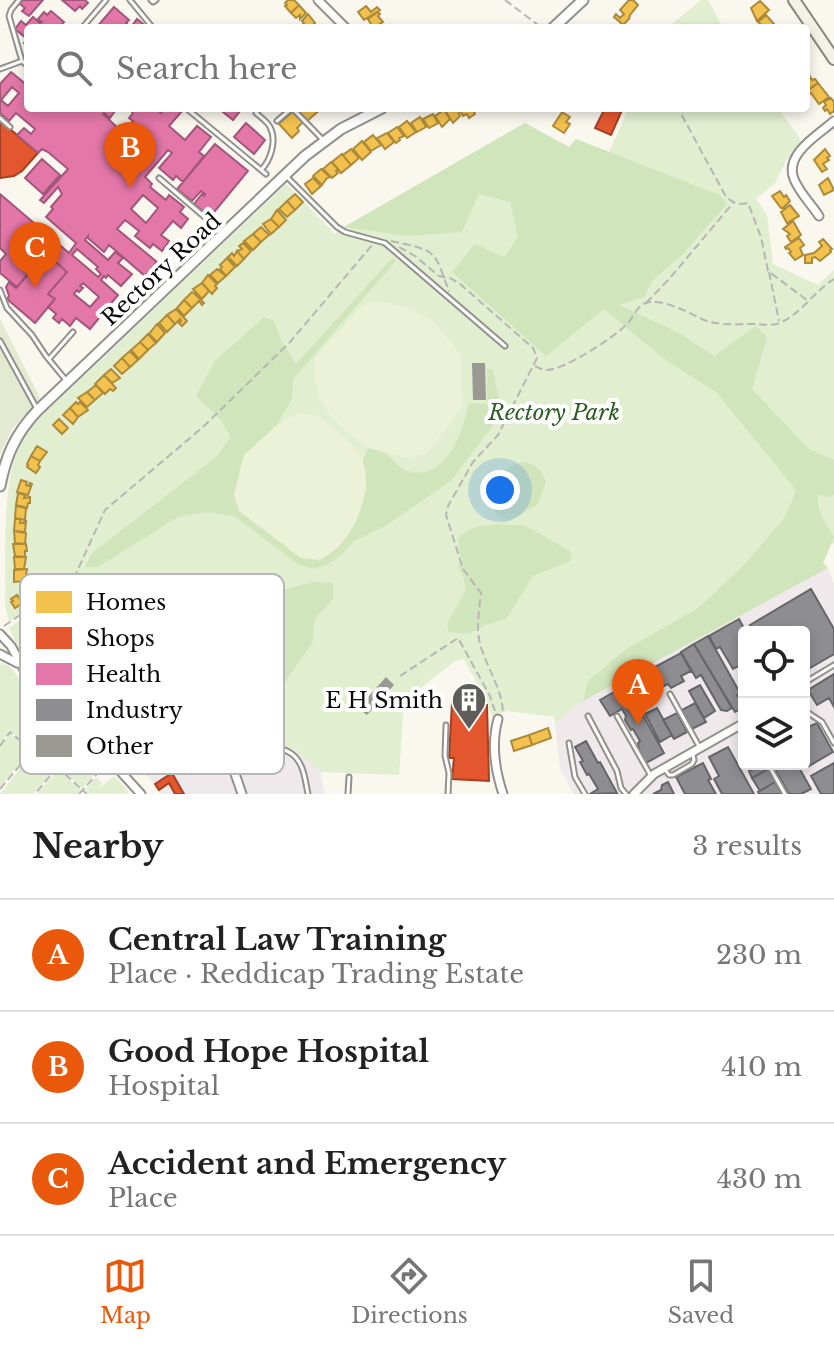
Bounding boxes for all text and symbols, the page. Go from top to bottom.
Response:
search box [24,24,810,112]
icon: search [52,46,96,90]
text: Search here [116,50,297,87]
pin: B [104,122,156,188]
street label: Rectory Road [96,207,227,331]
pin: C [9,222,61,288]
park label: Rectory Park [487,399,620,426]
your location [480,470,520,510]
legend [20,574,284,774]
text: Homes [86,589,166,616]
text: Shops [86,625,155,652]
map controls [738,626,810,770]
button: locate [738,626,810,698]
pin: A [612,659,664,725]
text: Health [86,661,161,688]
building icon: E H Smith [450,681,488,731]
place label: E H Smith [325,687,443,714]
text: Industry [86,697,183,724]
button: layers [738,698,810,770]
text: Other [86,733,154,760]
text: Nearby [32,825,164,867]
text: 3 results [692,830,802,862]
text: Central Law Training [108,921,446,958]
text: A [47,939,69,971]
text: 230 m [716,939,802,971]
text: Place · Reddicap Trading Estate [108,958,524,990]
text: Good Hope Hospital [108,1033,429,1070]
text: B [48,1051,68,1083]
text: 410 m [721,1051,802,1083]
text: Hospital [108,1070,219,1102]
text: Accident and Emergency [108,1145,506,1182]
text: C [47,1163,69,1195]
text: 430 m [717,1163,802,1195]
text: Place [108,1182,178,1214]
tab: Map [100,1254,151,1329]
tab: Directions [351,1254,468,1329]
tab: Saved [668,1254,734,1329]

